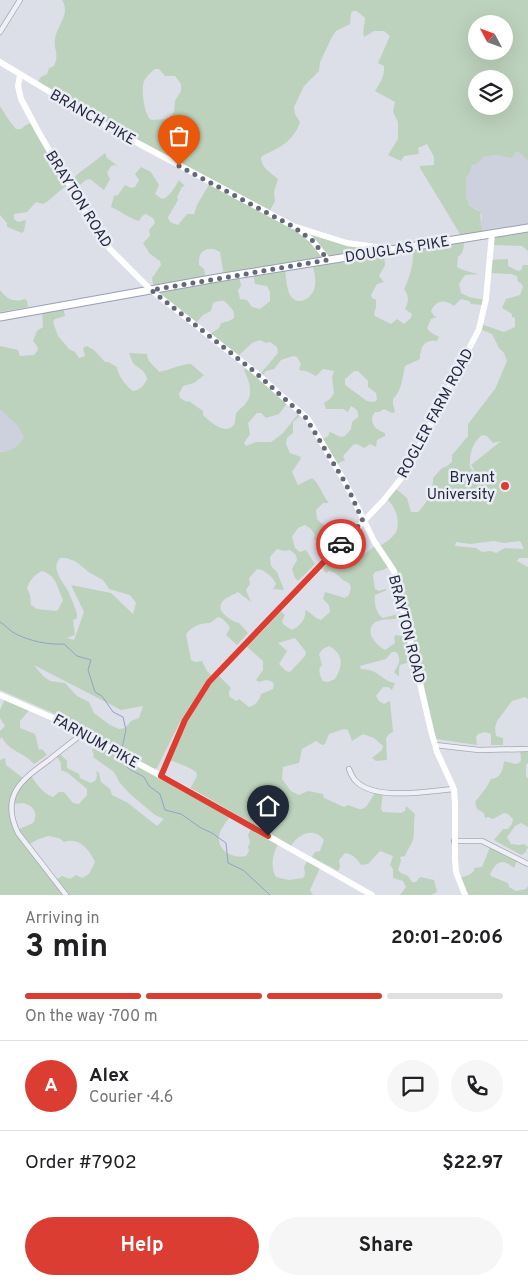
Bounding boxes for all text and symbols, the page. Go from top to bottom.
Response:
north arrow [468,15,512,60]
map controls [468,15,513,115]
button: layers [468,70,513,115]
street label: BRANCH PIKE [46,86,139,151]
pin [158,115,200,166]
icon: bag [165,122,193,150]
street label: BRAYTON ROAD [40,148,115,252]
street label: DOUGLAS PIKE [344,233,451,268]
street label: ROGLER FARM ROAD [394,346,479,482]
place label: Bryant University [427,469,495,505]
marker: Bryant University [499,480,511,492]
courier [316,519,366,569]
icon: car [327,530,355,558]
street label: BRAYTON ROAD [383,573,428,686]
street label: FARNUM PIKE [49,711,142,774]
pin [247,785,289,836]
icon: home [254,792,282,820]
text: Arriving in [25,909,100,929]
text: 20:01–20:06 [391,926,503,950]
text: 3 min [25,928,108,968]
text: On the way · 700 m [25,1007,157,1027]
button: chat [387,1060,439,1112]
button: phone [451,1060,503,1112]
text: Alex [89,1064,129,1088]
text: A [44,1074,58,1098]
text: Courier · 4.6 [89,1088,173,1108]
text: Order #7902 [25,1151,137,1175]
text: $22.97 [442,1151,503,1175]
button: Help [25,1217,259,1275]
button: Share [269,1217,503,1275]

